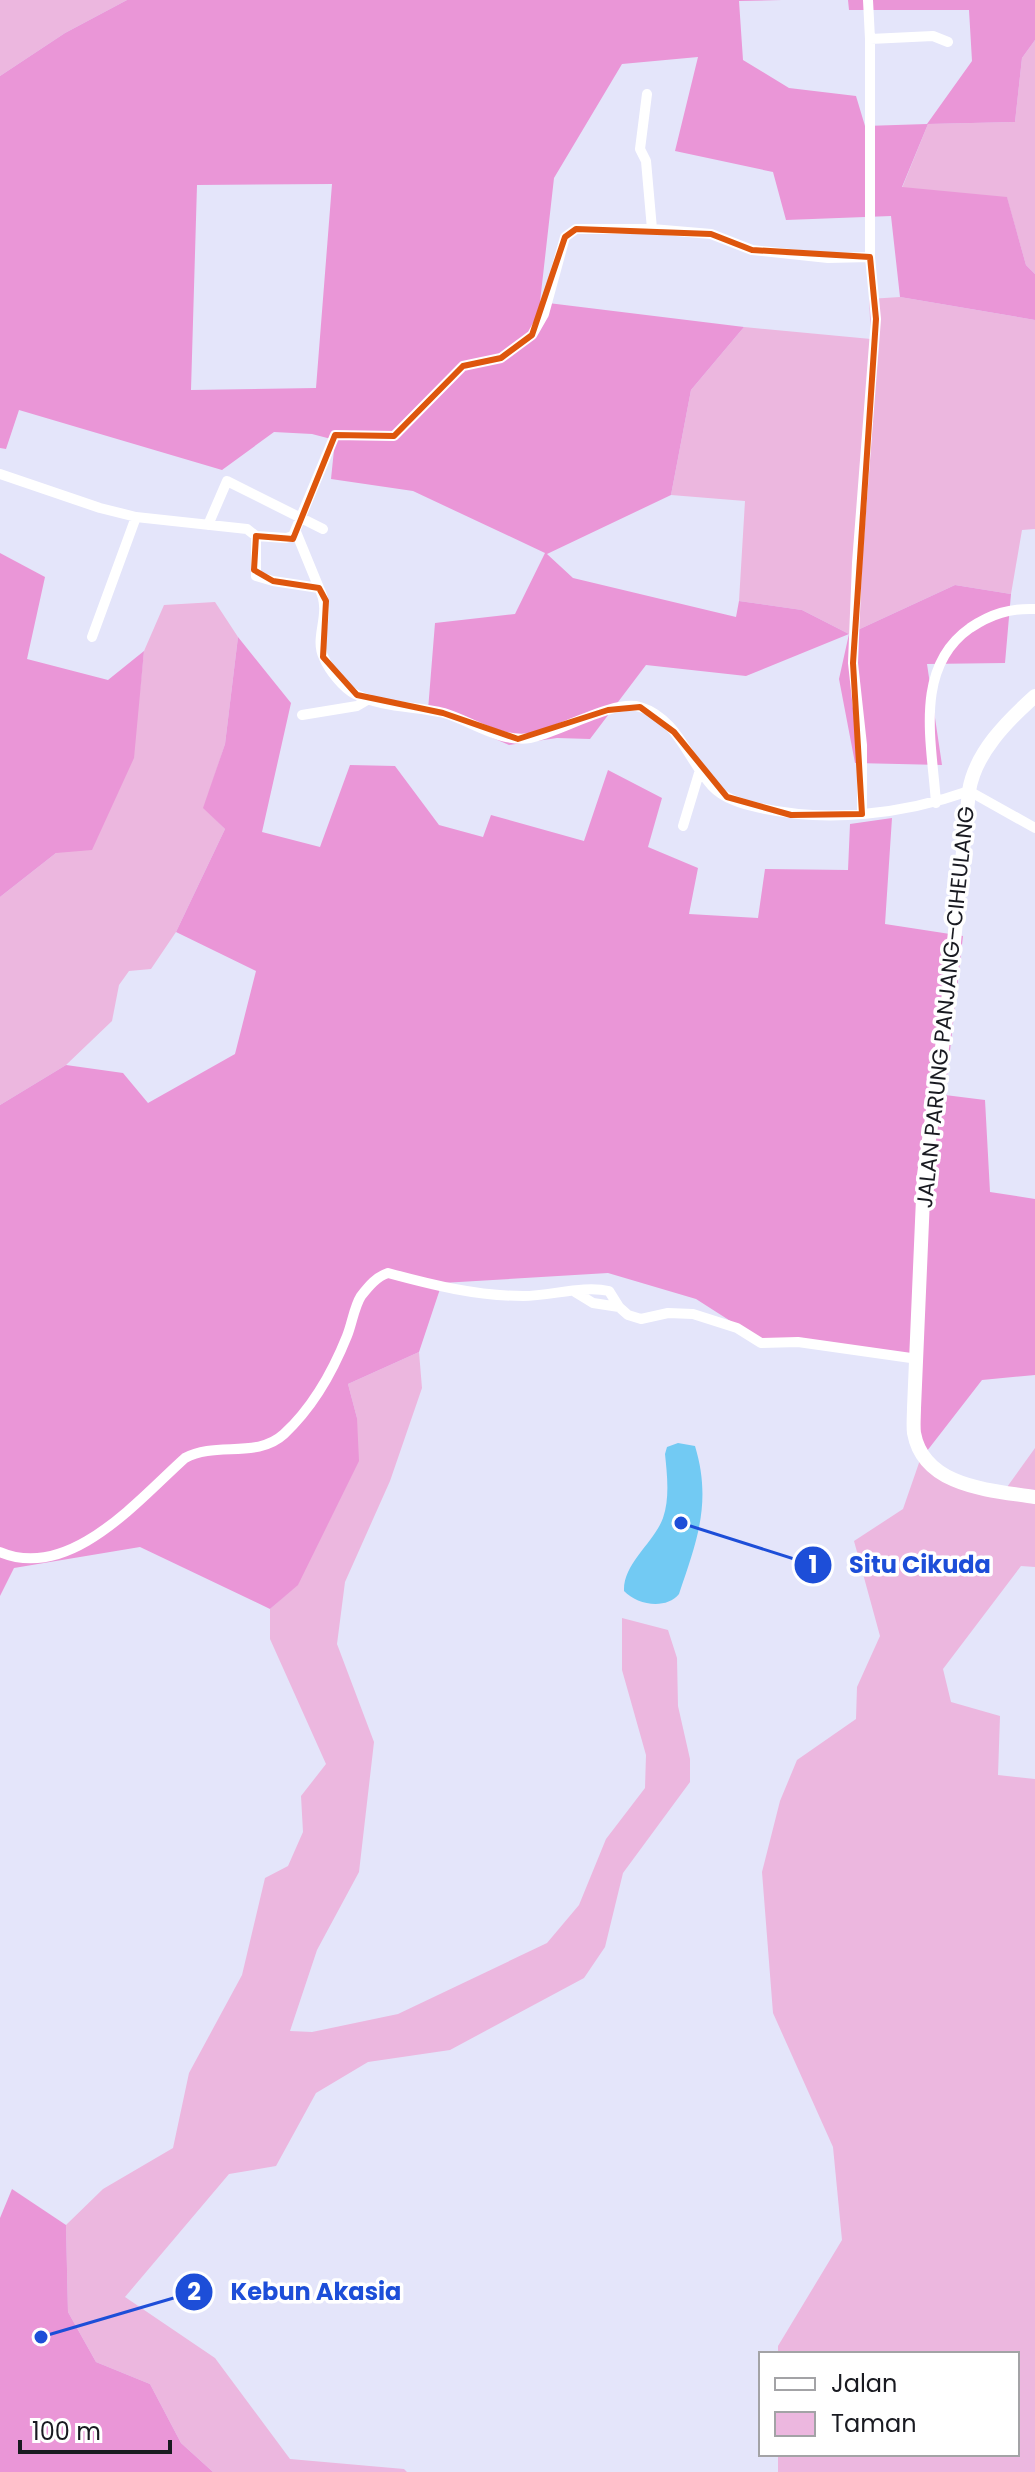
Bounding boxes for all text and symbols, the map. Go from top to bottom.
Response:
street label: JALAN PARUNG PANJANG–CIHEULANG [909,804,982,1210]
callout: Situ Cikuda [793,1541,1006,1589]
text: 1 [808,1548,818,1581]
text: Situ Cikuda [849,1548,991,1581]
callout: Kebun Akasia [174,2268,417,2316]
text: 2 [187,2275,201,2308]
text: Kebun Akasia [231,2275,401,2308]
legend [759,2352,1019,2456]
text: Jalan [831,2367,897,2400]
scale bar [20,2404,170,2454]
text: Taman [831,2407,917,2440]
text: 100 m [32,2415,101,2448]

